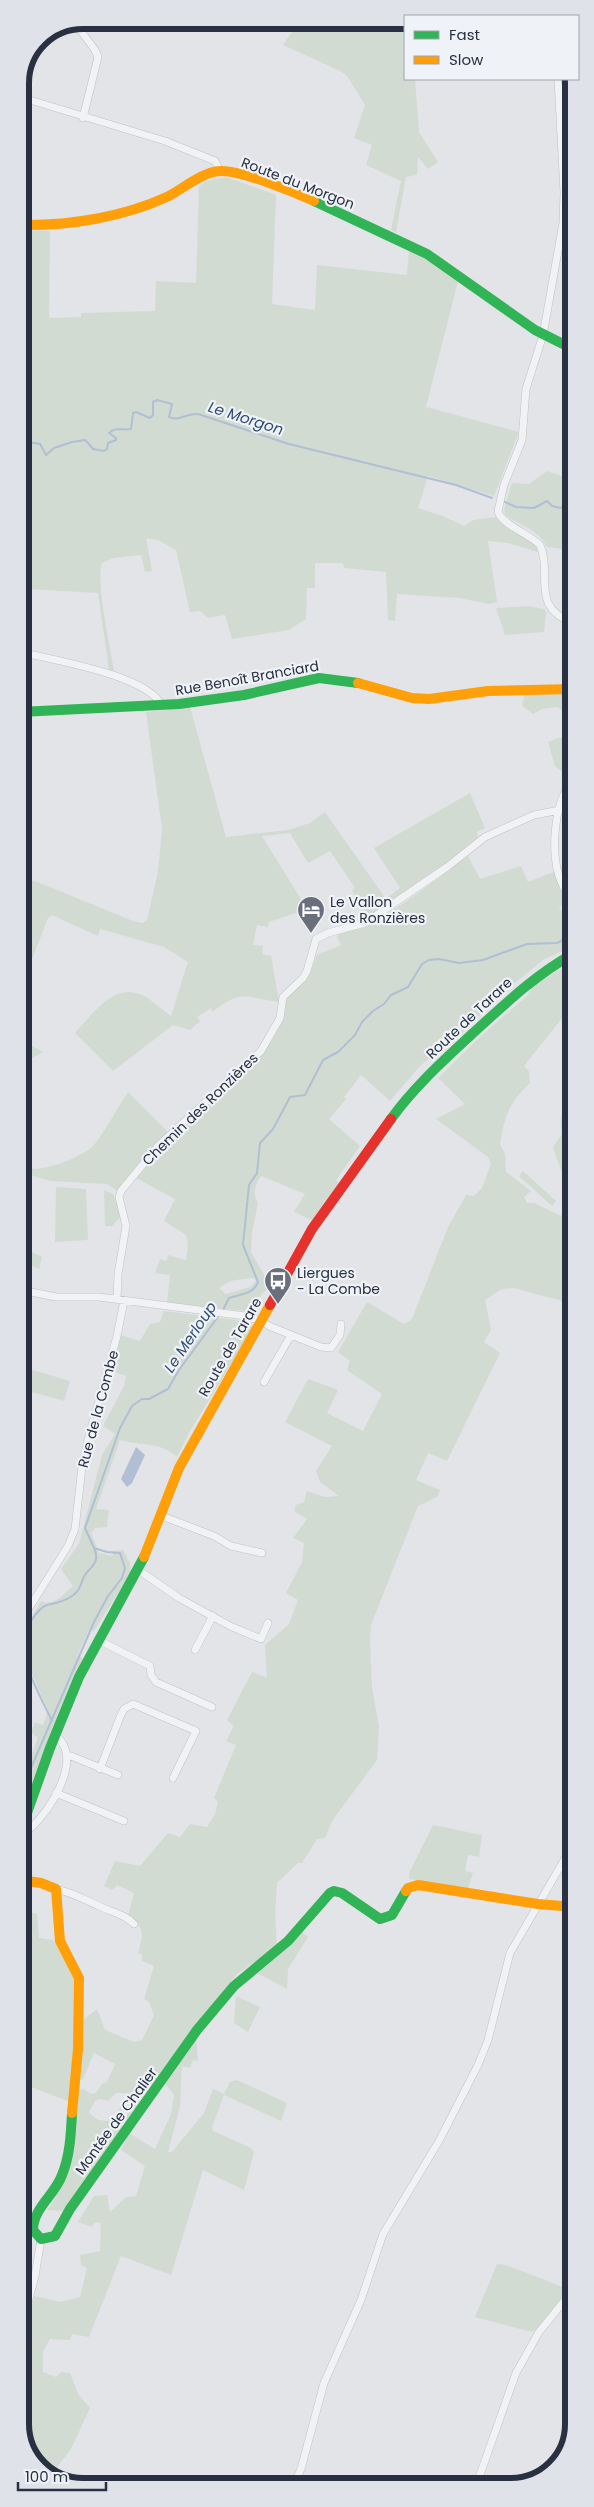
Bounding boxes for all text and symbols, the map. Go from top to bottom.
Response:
legend [404,15,579,80]
text: Fast [449,24,480,45]
text: Slow [449,49,484,70]
street label: Route du Morgon [239,152,357,214]
water label: Le Morgon [206,396,286,440]
street label: Rue Benoît Branciard [174,656,320,700]
place label: Le Vallon des Ronzières [330,892,425,928]
hotel icon: Le Vallon des Ronzières [296,895,326,934]
street label: Route de Tarare [421,972,517,1063]
street label: Chemin des Ronzières [138,1048,262,1170]
place label: Liergues - La Combe [297,1263,380,1299]
bus stop icon: Liergues - La Combe [263,1266,293,1305]
street label: Route de Tarare [193,1293,267,1400]
water label: Le Merloup [159,1298,221,1376]
street label: Rue de la Combe [73,1348,123,1470]
street label: Montée de Chalier [70,2063,162,2179]
scale bar [18,2460,105,2492]
text: 100 m [25,2466,68,2487]

